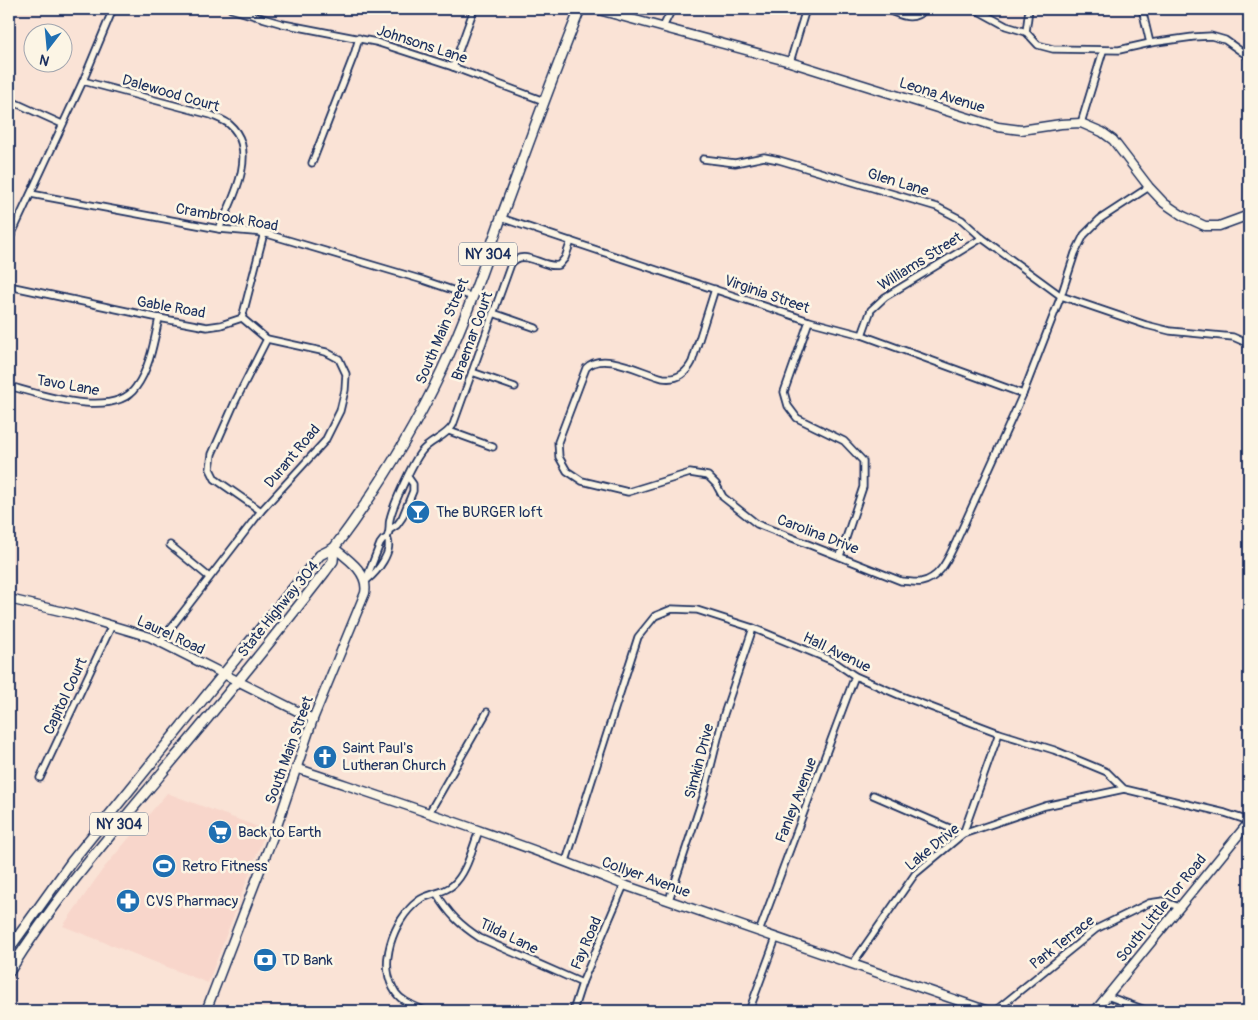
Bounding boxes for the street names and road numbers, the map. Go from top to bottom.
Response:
street label: Johnsons Lane [374,21,470,68]
street label: Dalewood Court [120,71,223,117]
street label: Leona Avenue [897,73,988,118]
street label: Glen Lane [865,164,931,201]
street label: Crambrook Road [174,199,280,236]
street label: Williams Street [875,227,967,295]
road number: NY 304 [459,242,517,266]
street label: Virginia Street [722,271,813,318]
street label: South Main Street [412,274,474,387]
street label: Braemar Court [448,288,498,383]
street label: Gable Road [135,292,207,323]
street label: Tavo Lane [35,371,101,400]
street label: Durant Road [260,421,324,492]
street label: Carolina Drive [774,510,862,559]
street label: State Highway 304 [234,557,323,662]
street label: Laurel Road [134,611,208,659]
street label: Hall Avenue [800,628,874,677]
street label: Capitol Court [39,654,92,738]
street label: South Main Street [261,693,318,807]
street label: Simkin Drive [680,721,719,801]
street label: Fanley Avenue [771,754,822,846]
road number: NY 304 [90,812,148,836]
street label: Lake Drive [901,819,964,875]
street label: South Little Tor Road [1112,850,1211,966]
street label: Collyer Avenue [599,853,693,902]
street label: Park Terrace [1026,911,1099,974]
street label: Tilda Lane [476,914,542,959]
street label: Fay Road [567,914,606,973]

